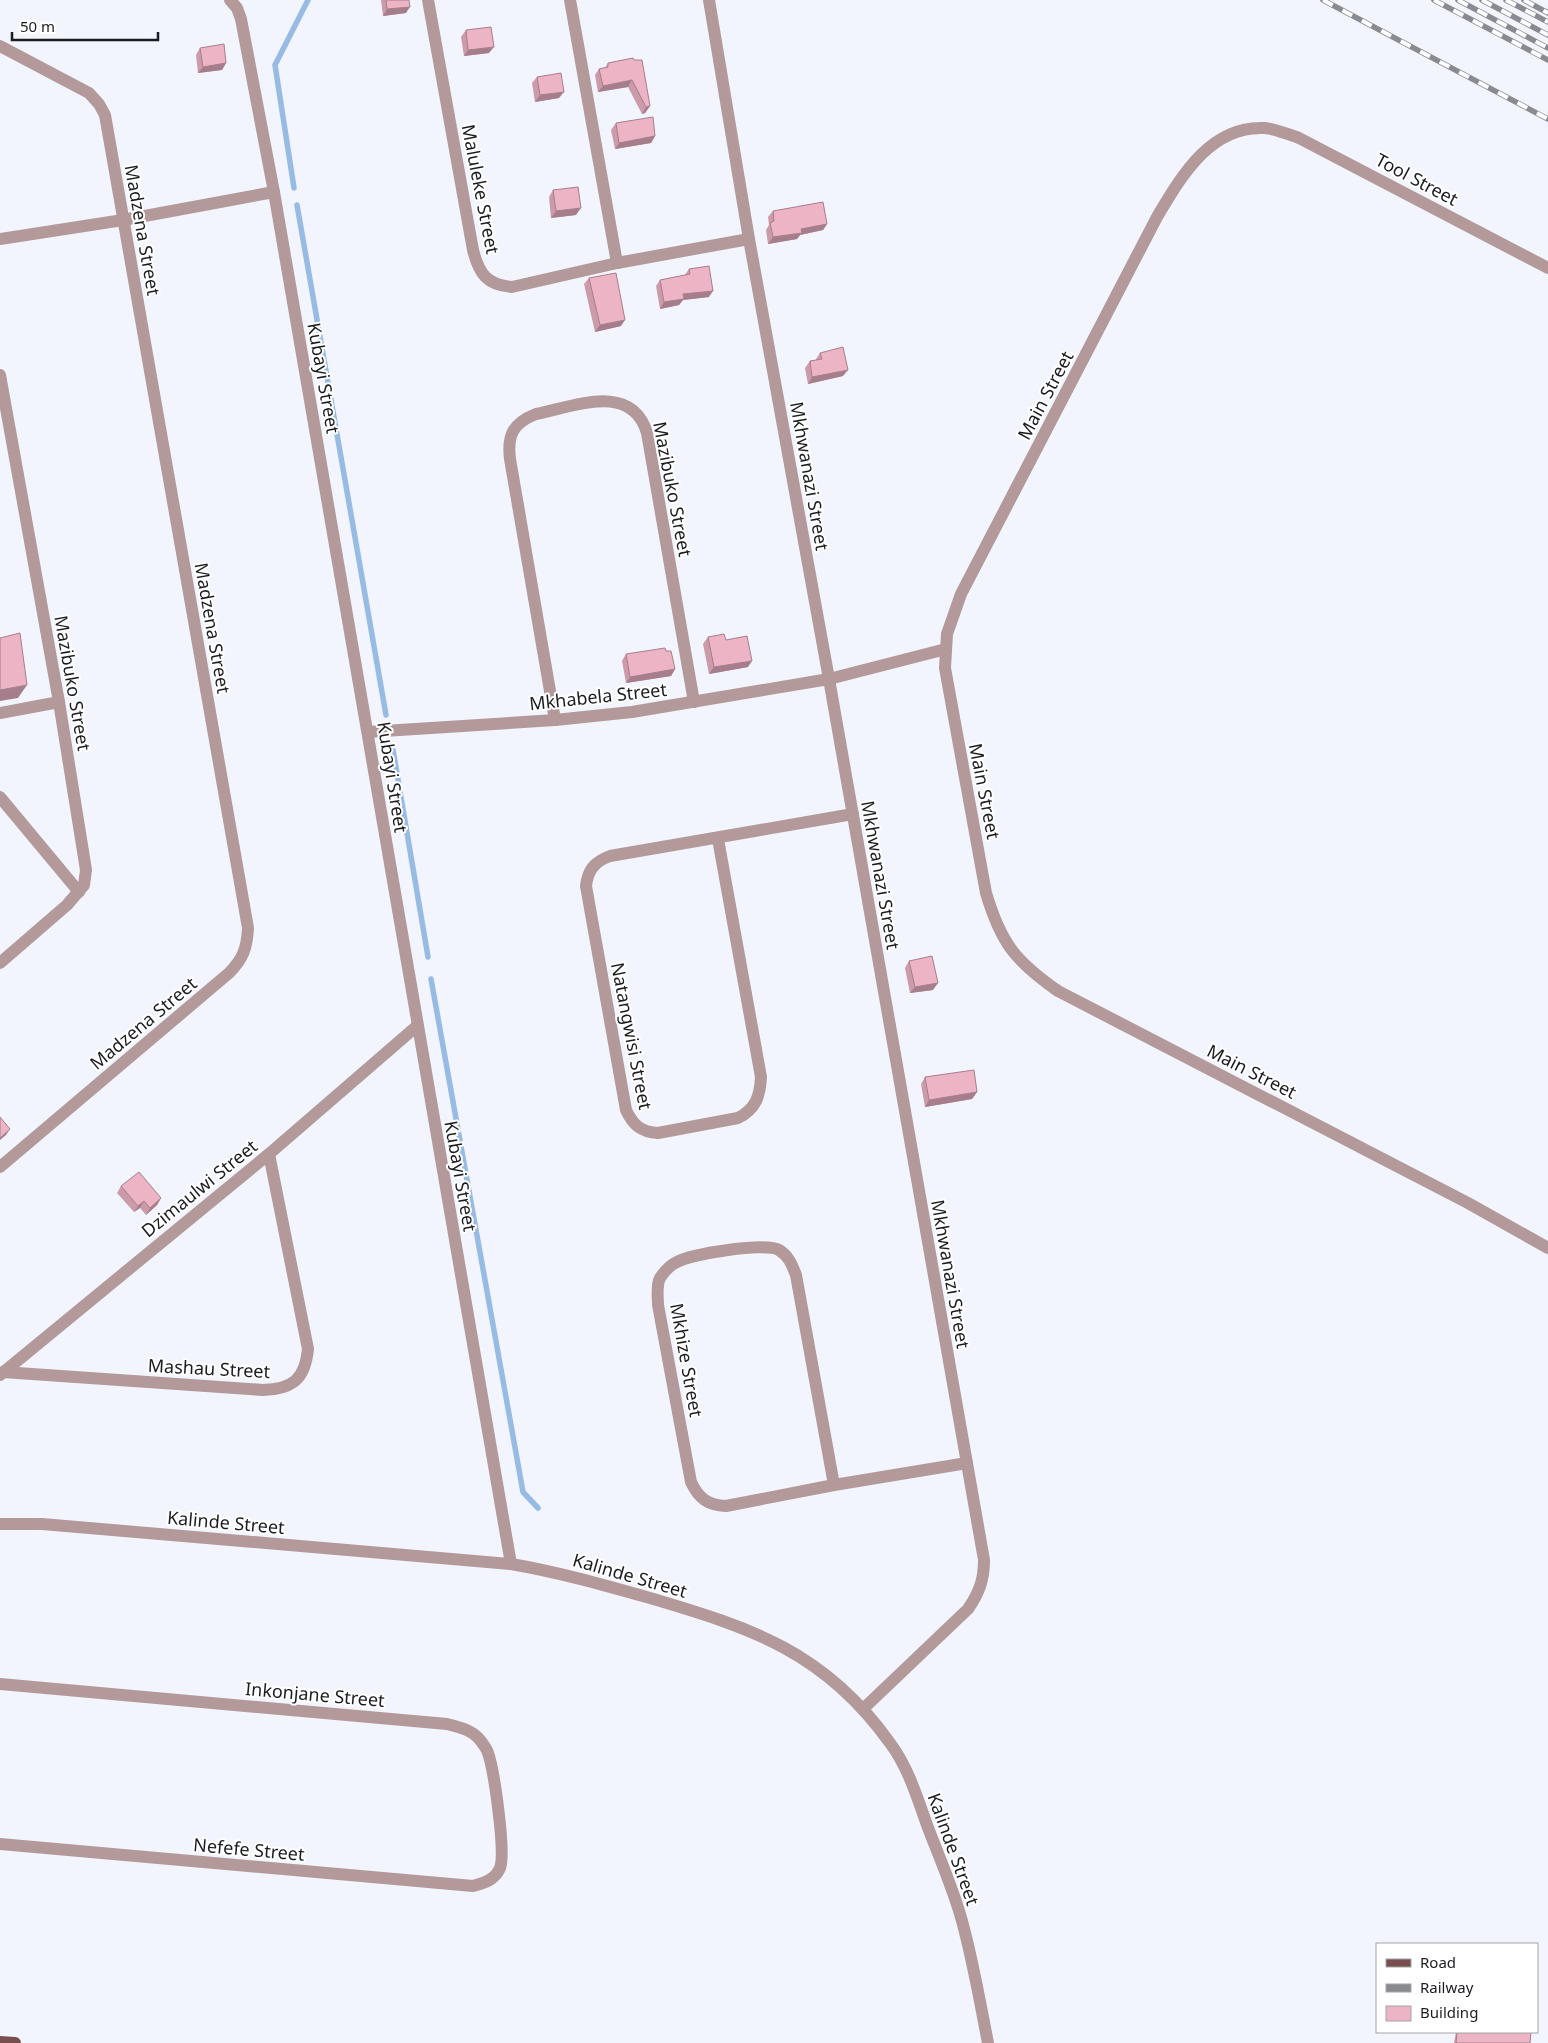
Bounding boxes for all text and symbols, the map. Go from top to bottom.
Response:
scale bar [12,10,159,42]
text: 50 m [20,16,55,36]
street label: Maluleke Street [457,122,505,256]
street label: Tool Street [1372,147,1463,211]
street label: Madzena Street [120,163,166,298]
street label: Kubayi Street [302,321,346,436]
street label: Main Street [1012,346,1079,444]
street label: Mkhwanazi Street [785,400,835,553]
street label: Mazibuko Street [648,419,698,559]
street label: Madzena Street [190,561,236,696]
street label: Mazibuko Street [49,613,97,753]
street label: Mkhabela Street [528,677,668,715]
street label: Kubayi Street [372,720,414,835]
street label: Main Street [964,741,1006,841]
street label: Mkhwanazi Street [856,799,906,952]
street label: Natangwisi Street [606,960,658,1112]
street label: Madzena Street [85,971,202,1075]
street label: Main Street [1203,1038,1301,1104]
street label: Kubayi Street [439,1119,483,1234]
street label: Dzimaulwi Street [136,1133,262,1242]
street label: Mkhwanazi Street [926,1198,976,1351]
street label: Mkhize Street [665,1301,709,1419]
street label: Mashau Street [147,1353,271,1383]
street label: Kalinde Street [166,1505,286,1539]
street label: Kalinde Street [570,1547,690,1603]
street label: Inkonjane Street [244,1676,386,1712]
street label: Kalinde Street [923,1790,986,1909]
street label: Nefefe Street [192,1832,306,1866]
legend [1376,1943,1538,2033]
text: Road [1420,1952,1456,1972]
text: Railway [1420,1977,1474,1997]
text: Building [1420,2002,1478,2022]

